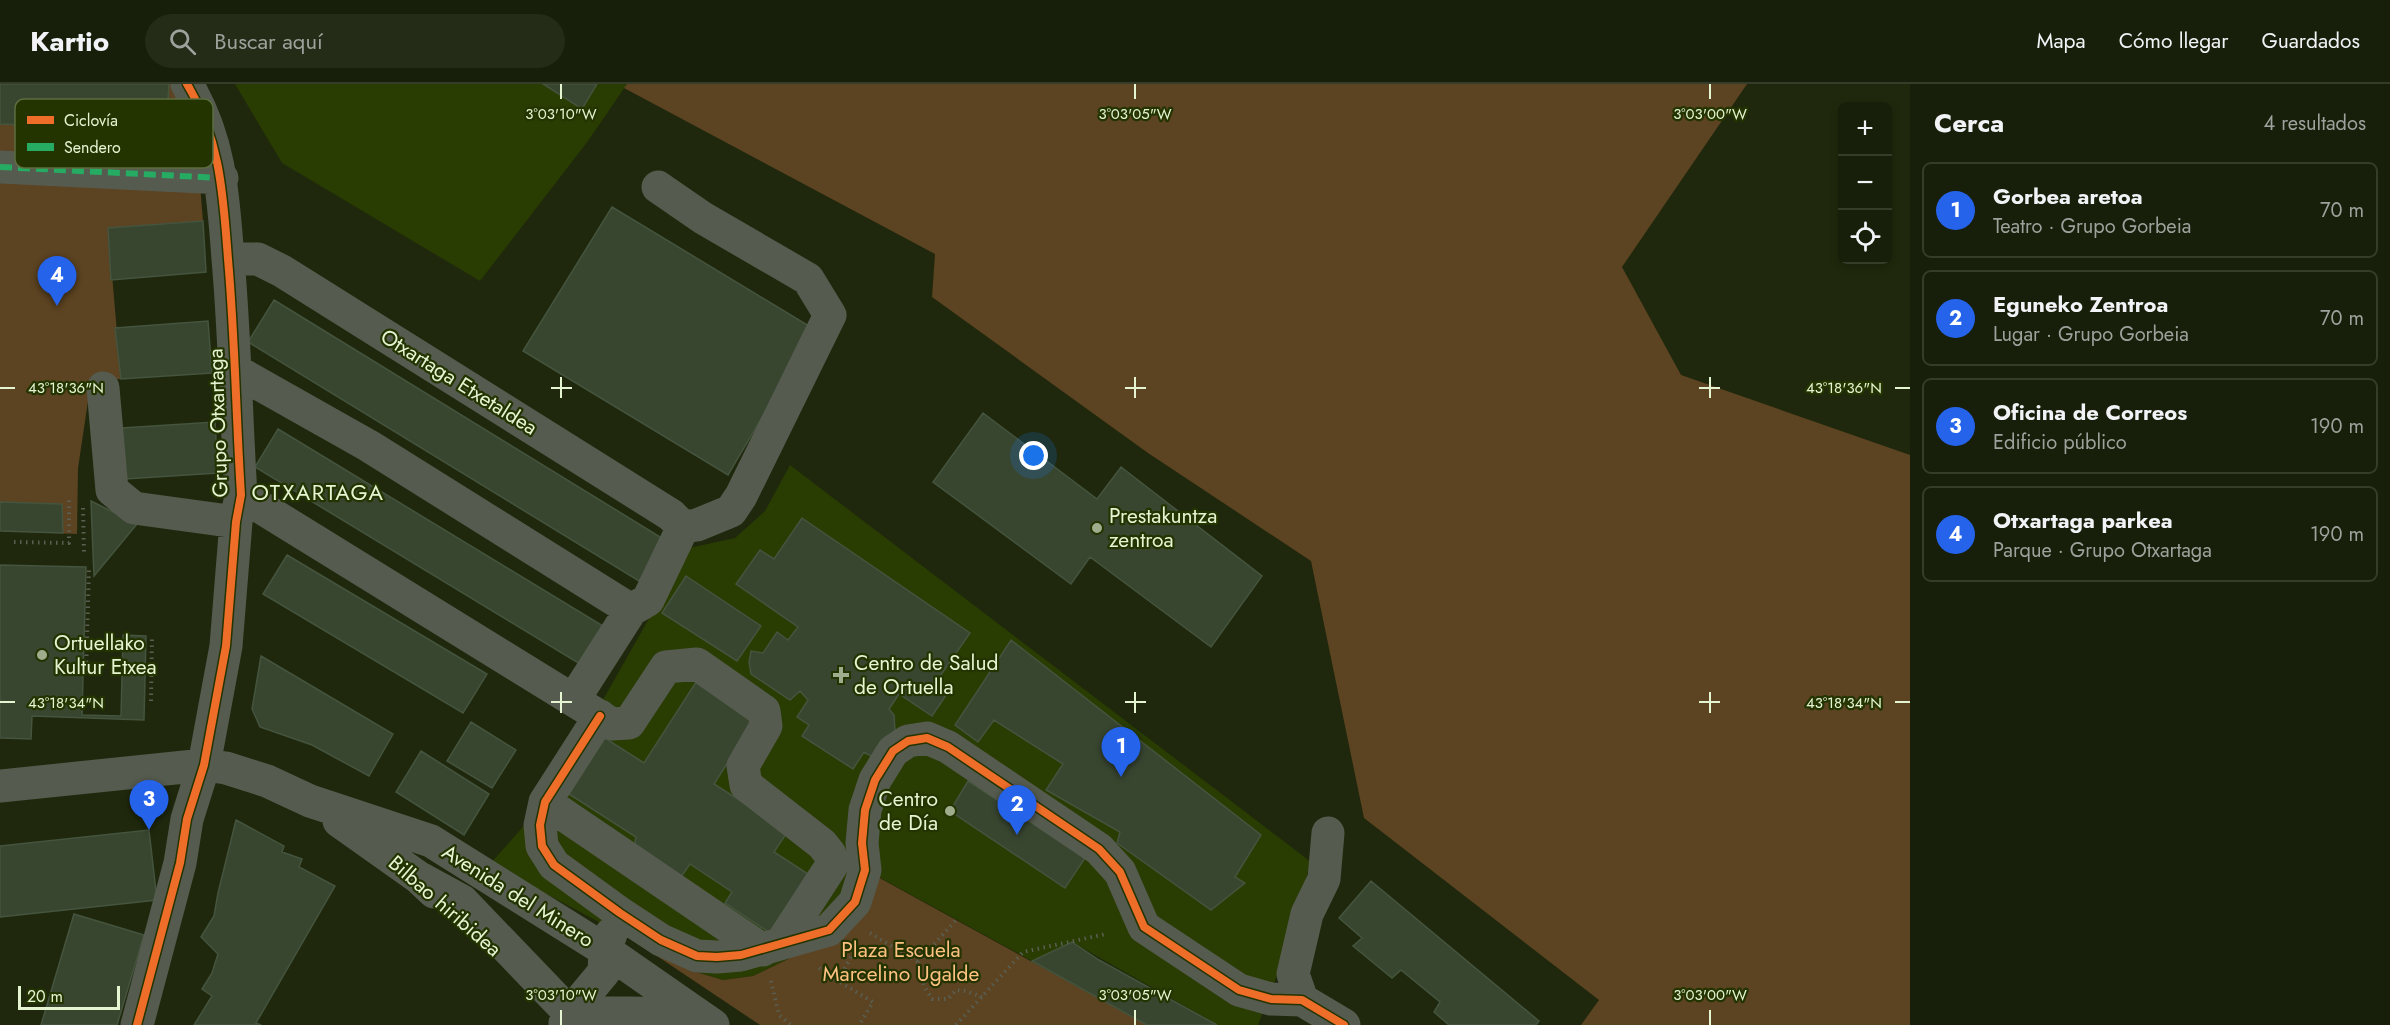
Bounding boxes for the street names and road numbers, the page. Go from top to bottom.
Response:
street label: Otxartaga Etxetaldea [375,322,543,442]
street label: Grupo Otxartaga [200,348,236,498]
street label: Avenida del Minero [436,837,600,955]
street label: Bilbao hiribidea [382,848,508,964]

